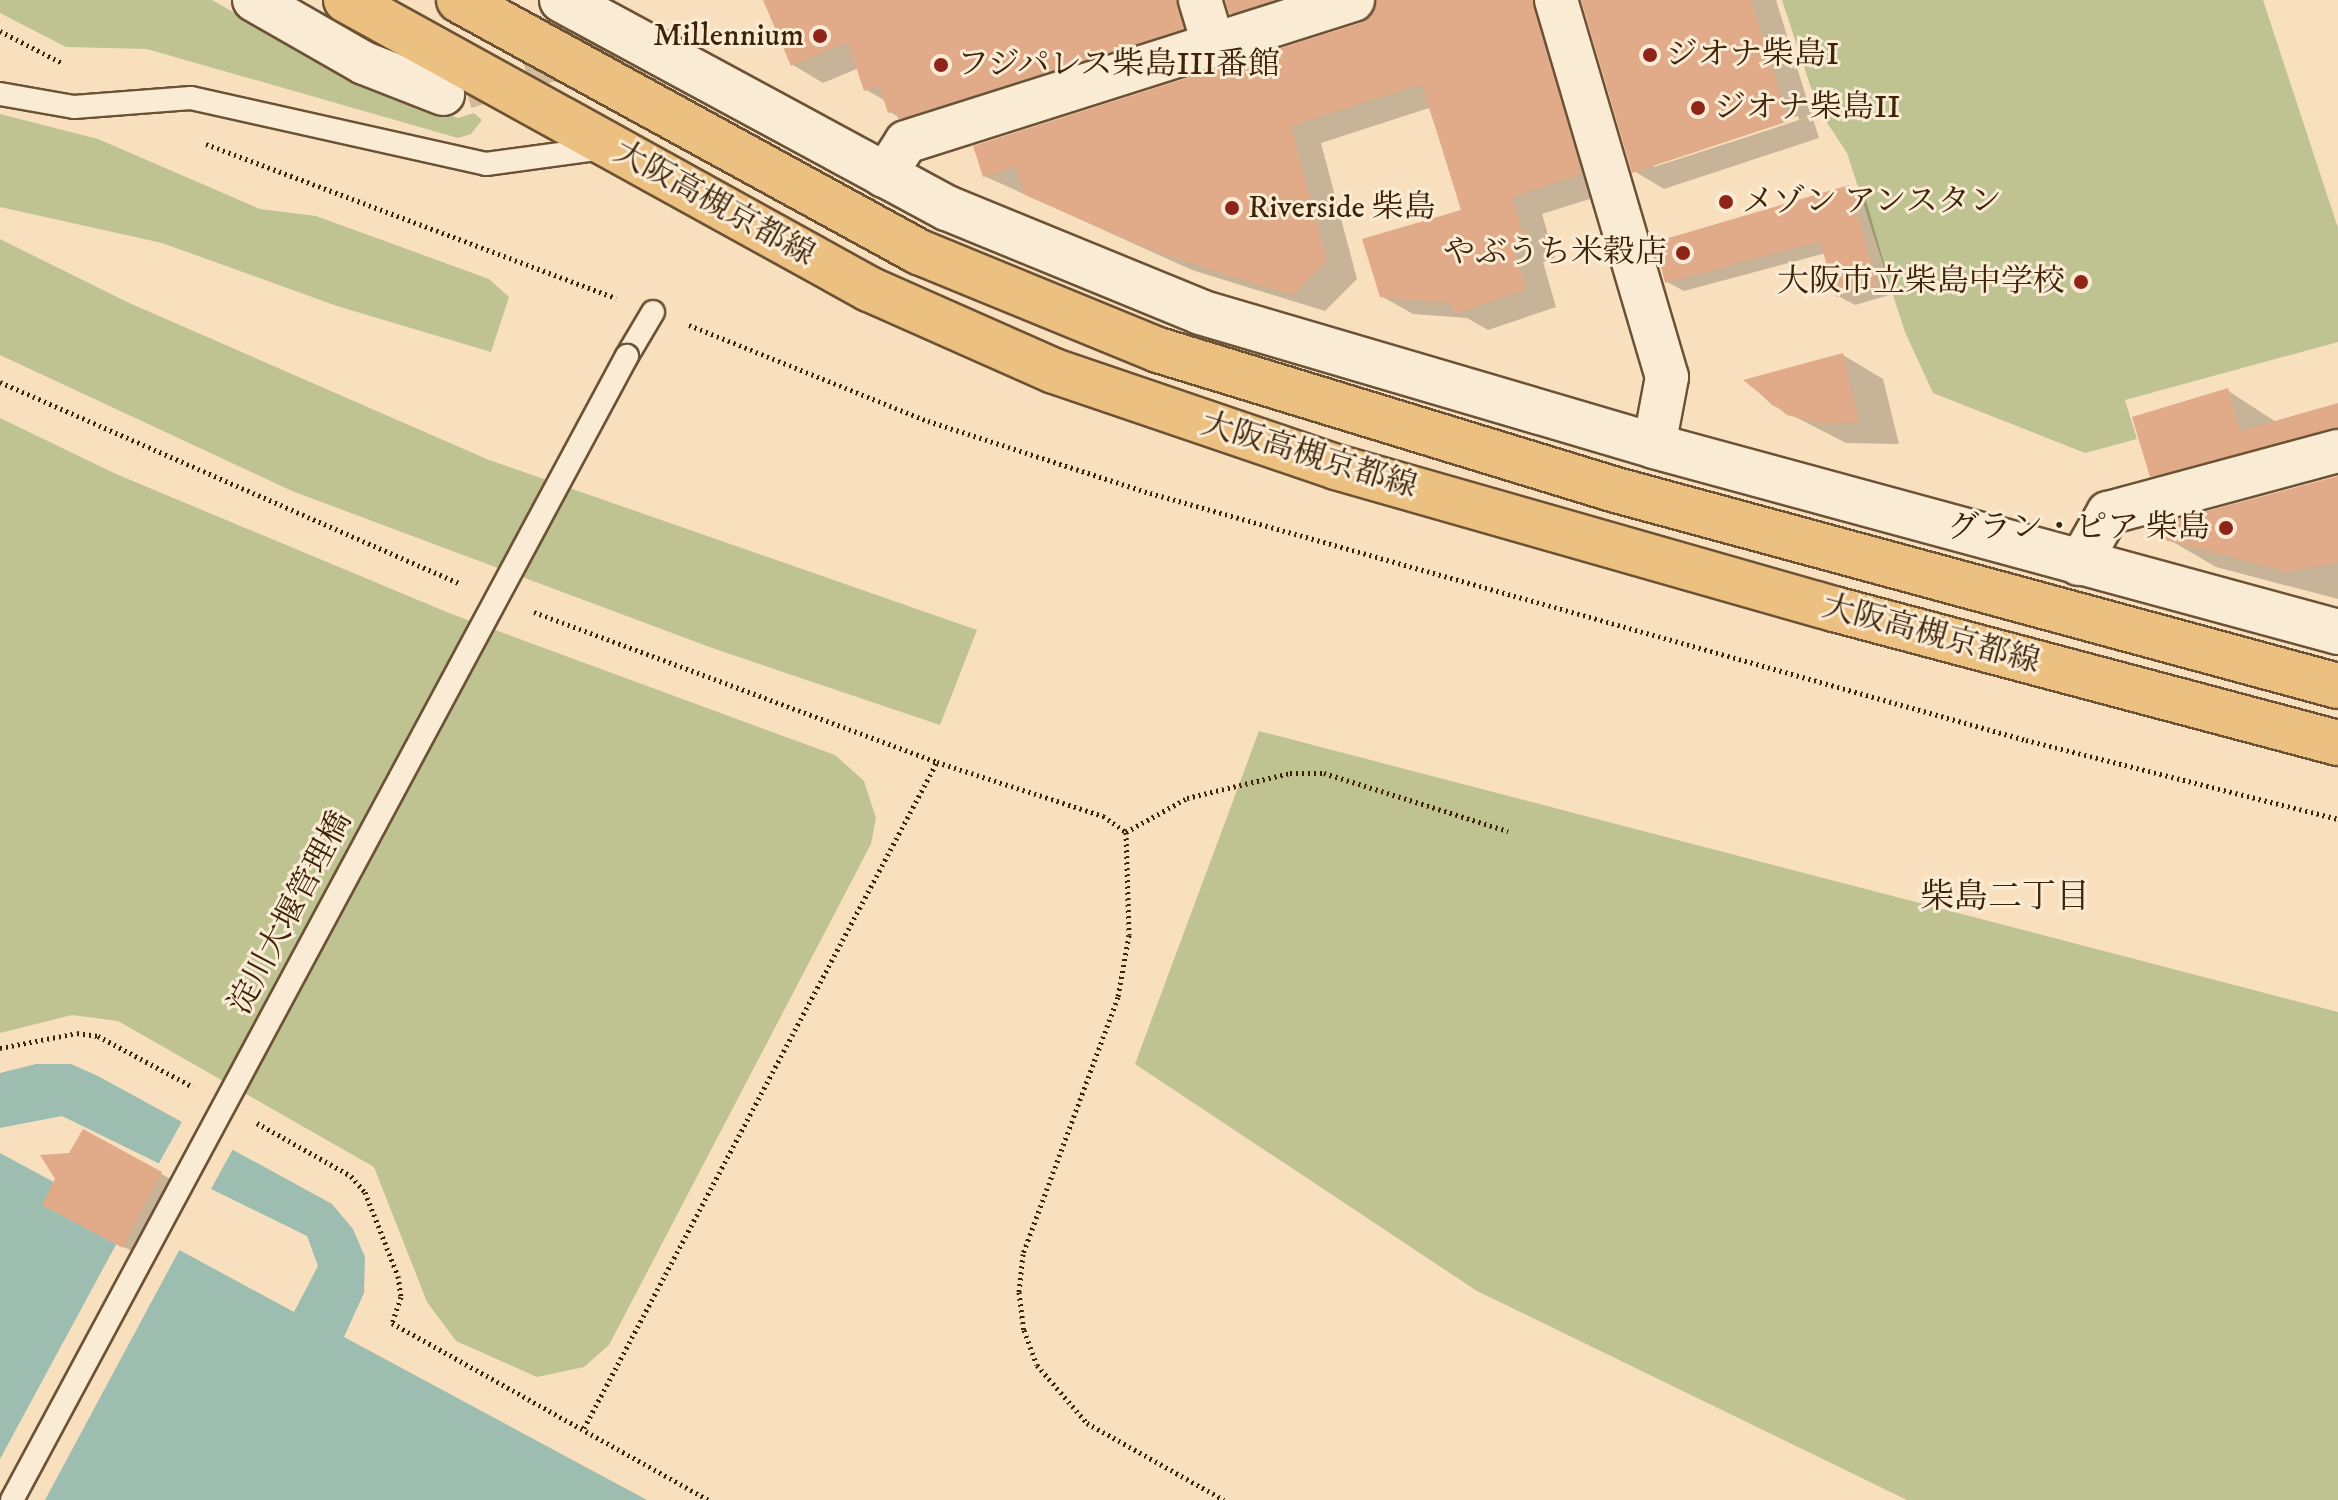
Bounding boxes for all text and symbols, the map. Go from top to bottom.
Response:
place label: Millennium [653,17,804,55]
marker: Millennium [811,27,829,45]
place label: ジオナ柴島I [1666,36,1839,74]
place label: フジパレス柴島III番館 [957,46,1285,84]
marker: ジオナ柴島I [1641,46,1659,64]
marker: フジパレス柴島III番館 [932,56,950,74]
place label: ジオナ柴島II [1714,89,1900,127]
marker: ジオナ柴島II [1689,99,1707,117]
street label: 大阪高槻京都線 [607,133,821,275]
place label: メゾン アンスタン [1742,183,2005,221]
place label: Riverside 柴島 [1248,189,1436,227]
marker: メゾン アンスタン [1717,193,1735,211]
marker: Riverside 柴島 [1223,199,1241,217]
place label: やぶうち米穀店 [1443,234,1667,272]
marker: やぶうち米穀店 [1674,244,1692,262]
place label: 大阪市立柴島中学校 [1777,263,2065,301]
marker: 大阪市立柴島中学校 [2072,273,2090,291]
street label: 大阪高槻京都線 [1196,405,1422,507]
place label: グラン・ピア 柴島 [1947,509,2210,547]
marker: グラン・ピア 柴島 [2217,519,2235,537]
street label: 大阪高槻京都線 [1818,587,2044,683]
street label: 淀川大堰管理橋 [221,805,361,1021]
district label: 柴島二丁目 [1920,878,2090,918]

